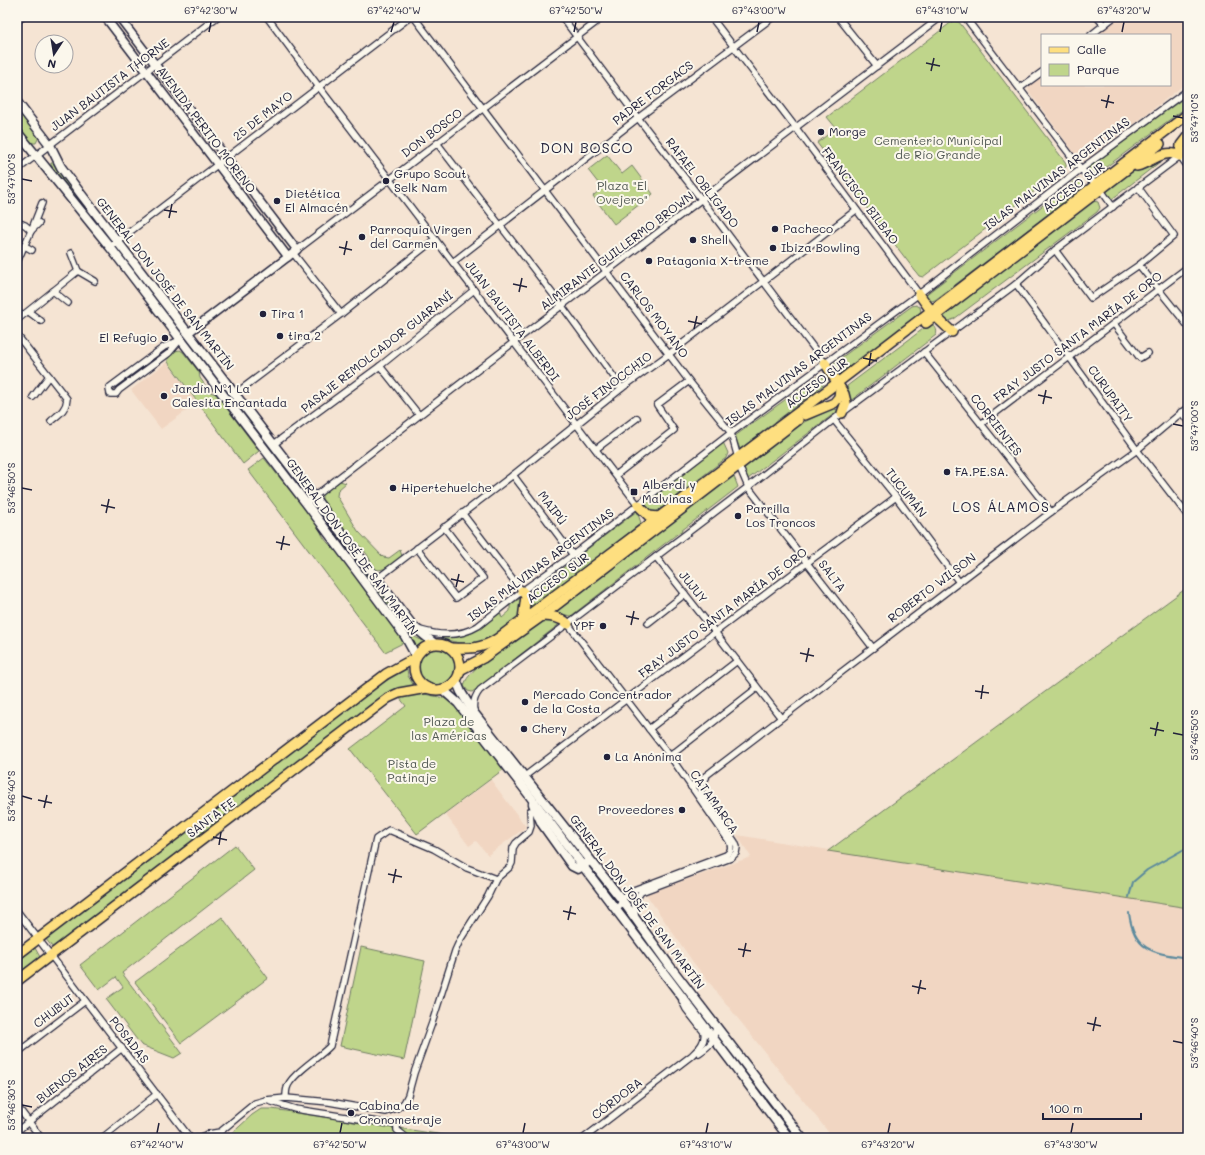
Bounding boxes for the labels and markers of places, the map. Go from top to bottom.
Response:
place label: Morge [829,123,866,139]
marker: Morge [816,127,826,137]
place label: Grupo Scout Selk Nam [394,165,467,195]
marker: Grupo Scout Selk Nam [381,176,391,186]
place label: Dietética El Almacén [285,185,348,215]
marker: Dietética El Almacén [272,196,282,206]
place label: Pacheco [783,220,833,236]
place label: Parroquia Virgen del Carmen [370,221,472,251]
marker: Pacheco [770,224,780,234]
place label: Shell [701,231,728,247]
marker: Parroquia Virgen del Carmen [357,232,367,242]
marker: Shell [688,235,698,245]
place label: Ibiza Bowling [781,239,860,255]
marker: Ibiza Bowling [768,243,778,253]
place label: Patagonia X-treme [657,252,769,268]
marker: Patagonia X-treme [644,256,654,266]
place label: Tira 1 [271,305,304,321]
marker: Tira 1 [258,309,268,319]
place label: tira 2 [288,327,321,343]
place label: El Refugio [99,329,157,345]
marker: tira 2 [275,331,285,341]
marker: El Refugio [160,333,170,343]
place label: Jardín Nº1 La Calesita Encantada [172,380,287,410]
marker: Jardín Nº1 La Calesita Encantada [159,391,169,401]
place label: FA.PE.SA. [955,463,1009,479]
marker: FA.PE.SA. [942,467,952,477]
place label: Alberdi y Malvinas [642,476,696,506]
place label: Hipertehuelche [401,479,492,495]
marker: Hipertehuelche [388,483,398,493]
marker: Alberdi y Malvinas [629,487,639,497]
place label: Parrilla Los Troncos [746,500,816,530]
marker: Parrilla Los Troncos [733,511,743,521]
place label: YPF [573,617,595,633]
marker: YPF [598,621,608,631]
place label: Mercado Concentrador de la Costa [533,686,672,716]
marker: Mercado Concentrador de la Costa [520,697,530,707]
place label: Chery [532,720,567,736]
marker: Chery [519,724,529,734]
place label: La Anónima [615,748,682,764]
marker: La Anónima [602,752,612,762]
place label: Proveedores [598,801,674,817]
marker: Proveedores [677,805,687,815]
place label: Cabina de Cronometraje [359,1097,442,1127]
marker: Cabina de Cronometraje [346,1108,356,1118]

